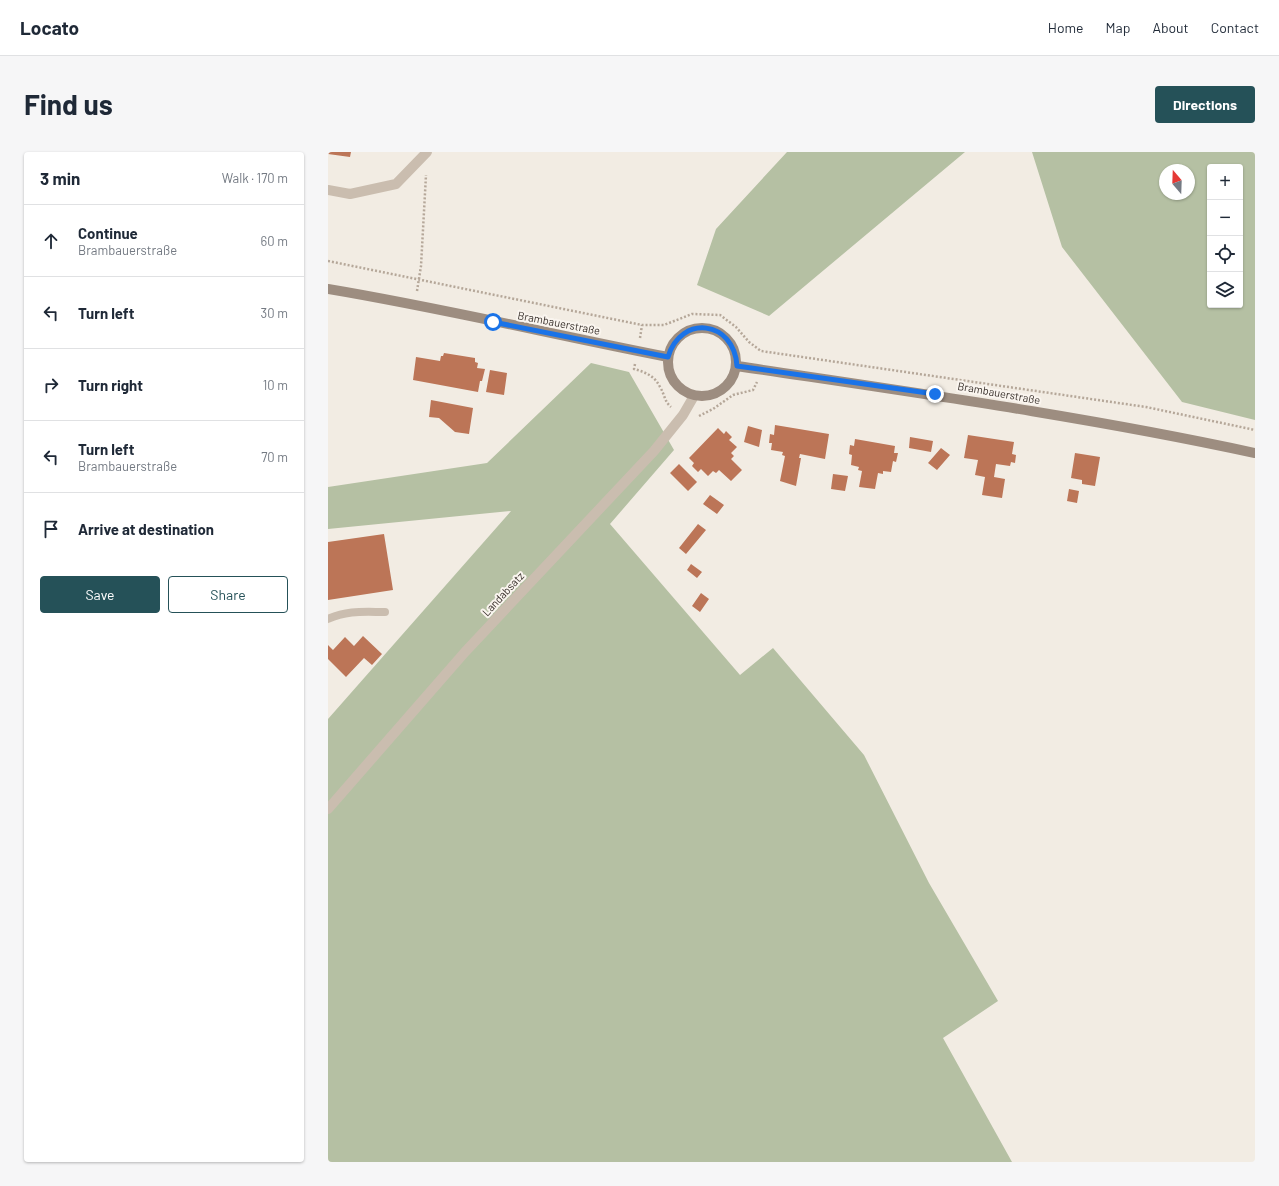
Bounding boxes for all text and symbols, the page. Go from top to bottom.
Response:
text: Locato [20,16,79,39]
text: Home [1048,19,1084,36]
text: Map [1106,19,1130,36]
text: About [1152,19,1189,36]
text: Contact [1211,19,1259,36]
button: Directions [1155,86,1255,123]
text: Find us [24,87,113,121]
north arrow [1159,164,1195,200]
map controls [1207,164,1243,308]
button: + [1207,164,1243,200]
text: 3 min [40,168,80,188]
text: Walk · 170 m [222,170,288,186]
button: − [1207,200,1243,236]
text: Continue [78,224,138,242]
icon: ahead [40,230,62,252]
text: 60 m [261,233,288,249]
button: locate [1207,236,1243,272]
text: Brambauerstraße [78,242,177,258]
button: layers [1207,272,1243,308]
icon: left [40,302,62,324]
text: Turn left [78,304,134,322]
text: 30 m [261,305,288,321]
street label: Brambauerstraße [517,308,602,337]
route start [484,313,502,331]
icon: right [40,374,62,396]
text: Turn right [78,376,143,394]
text: 10 m [263,377,288,393]
street label: Brambauerstraße [957,379,1042,406]
route end [926,385,944,403]
text: Turn left [78,440,134,458]
icon: left [40,446,62,468]
text: 70 m [261,449,288,465]
text: Brambauerstraße [78,458,177,474]
icon: arrive [40,518,62,540]
text: Arrive at destination [78,520,214,538]
street label: Landabsatz [479,569,526,618]
button: Save [40,576,160,613]
button: Share [168,576,288,613]

